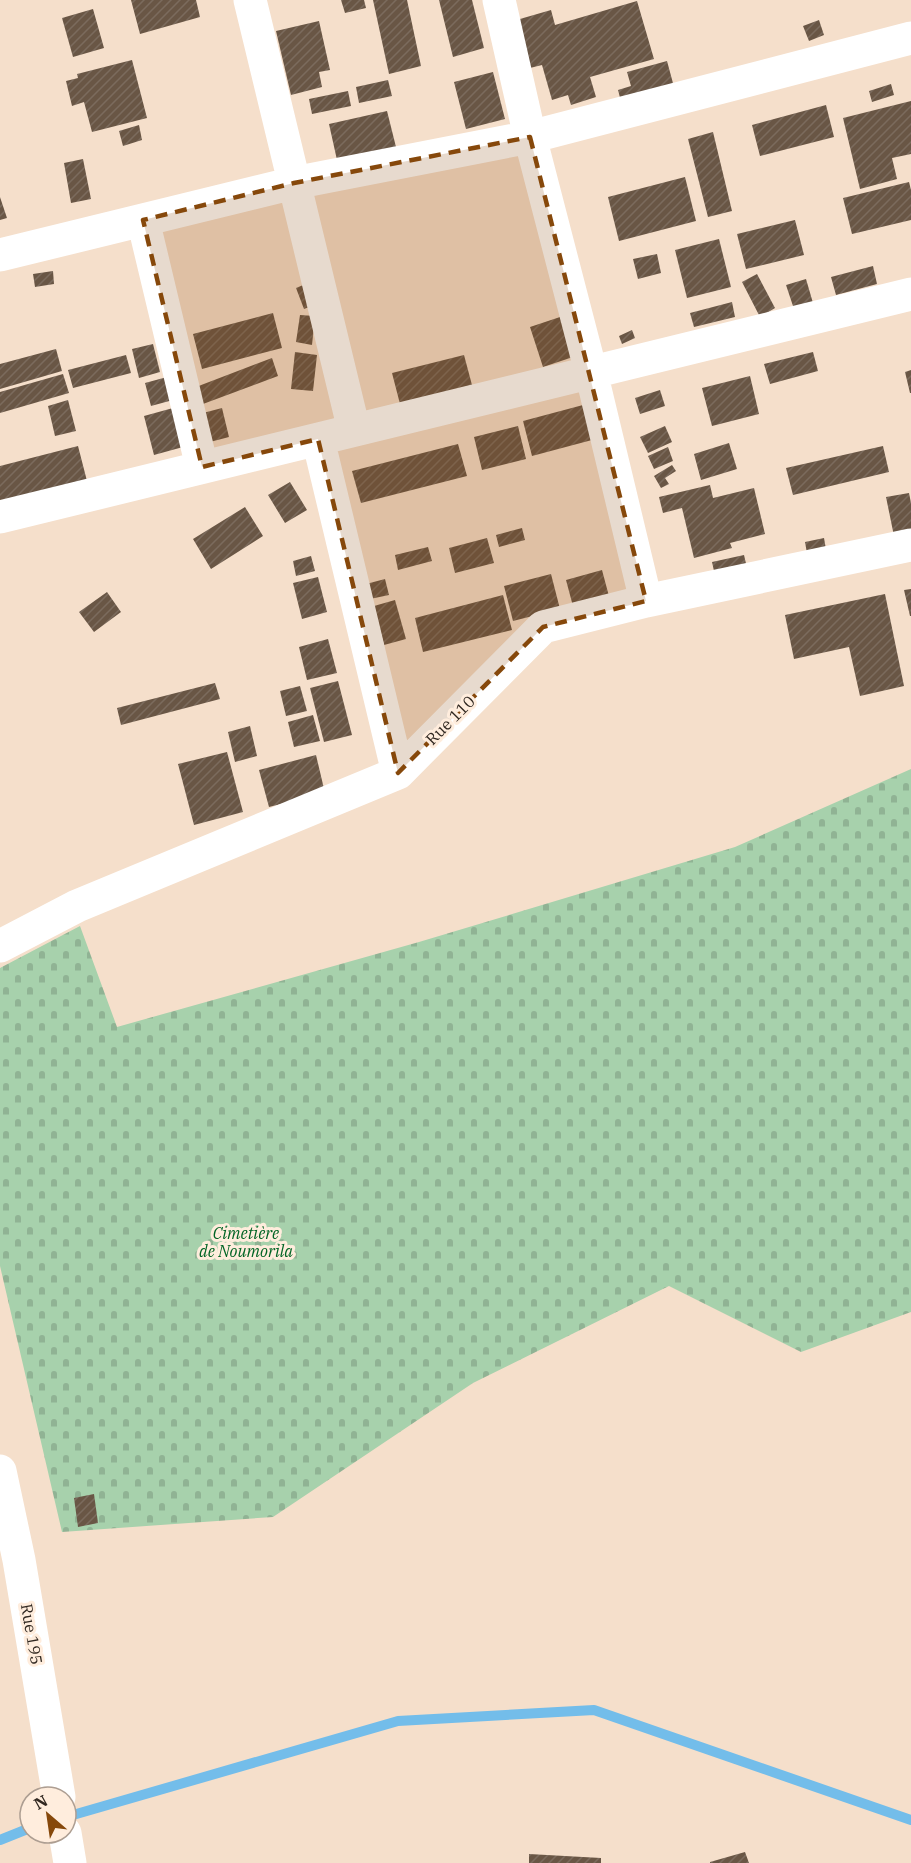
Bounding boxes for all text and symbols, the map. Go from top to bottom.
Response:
street label: Rue 110 [421,691,479,749]
park label: Cimetière de Noumorila [199,1223,293,1261]
street label: Rue 195 [17,1602,47,1666]
north arrow [18,1785,78,1845]
text: N [30,1790,51,1814]

